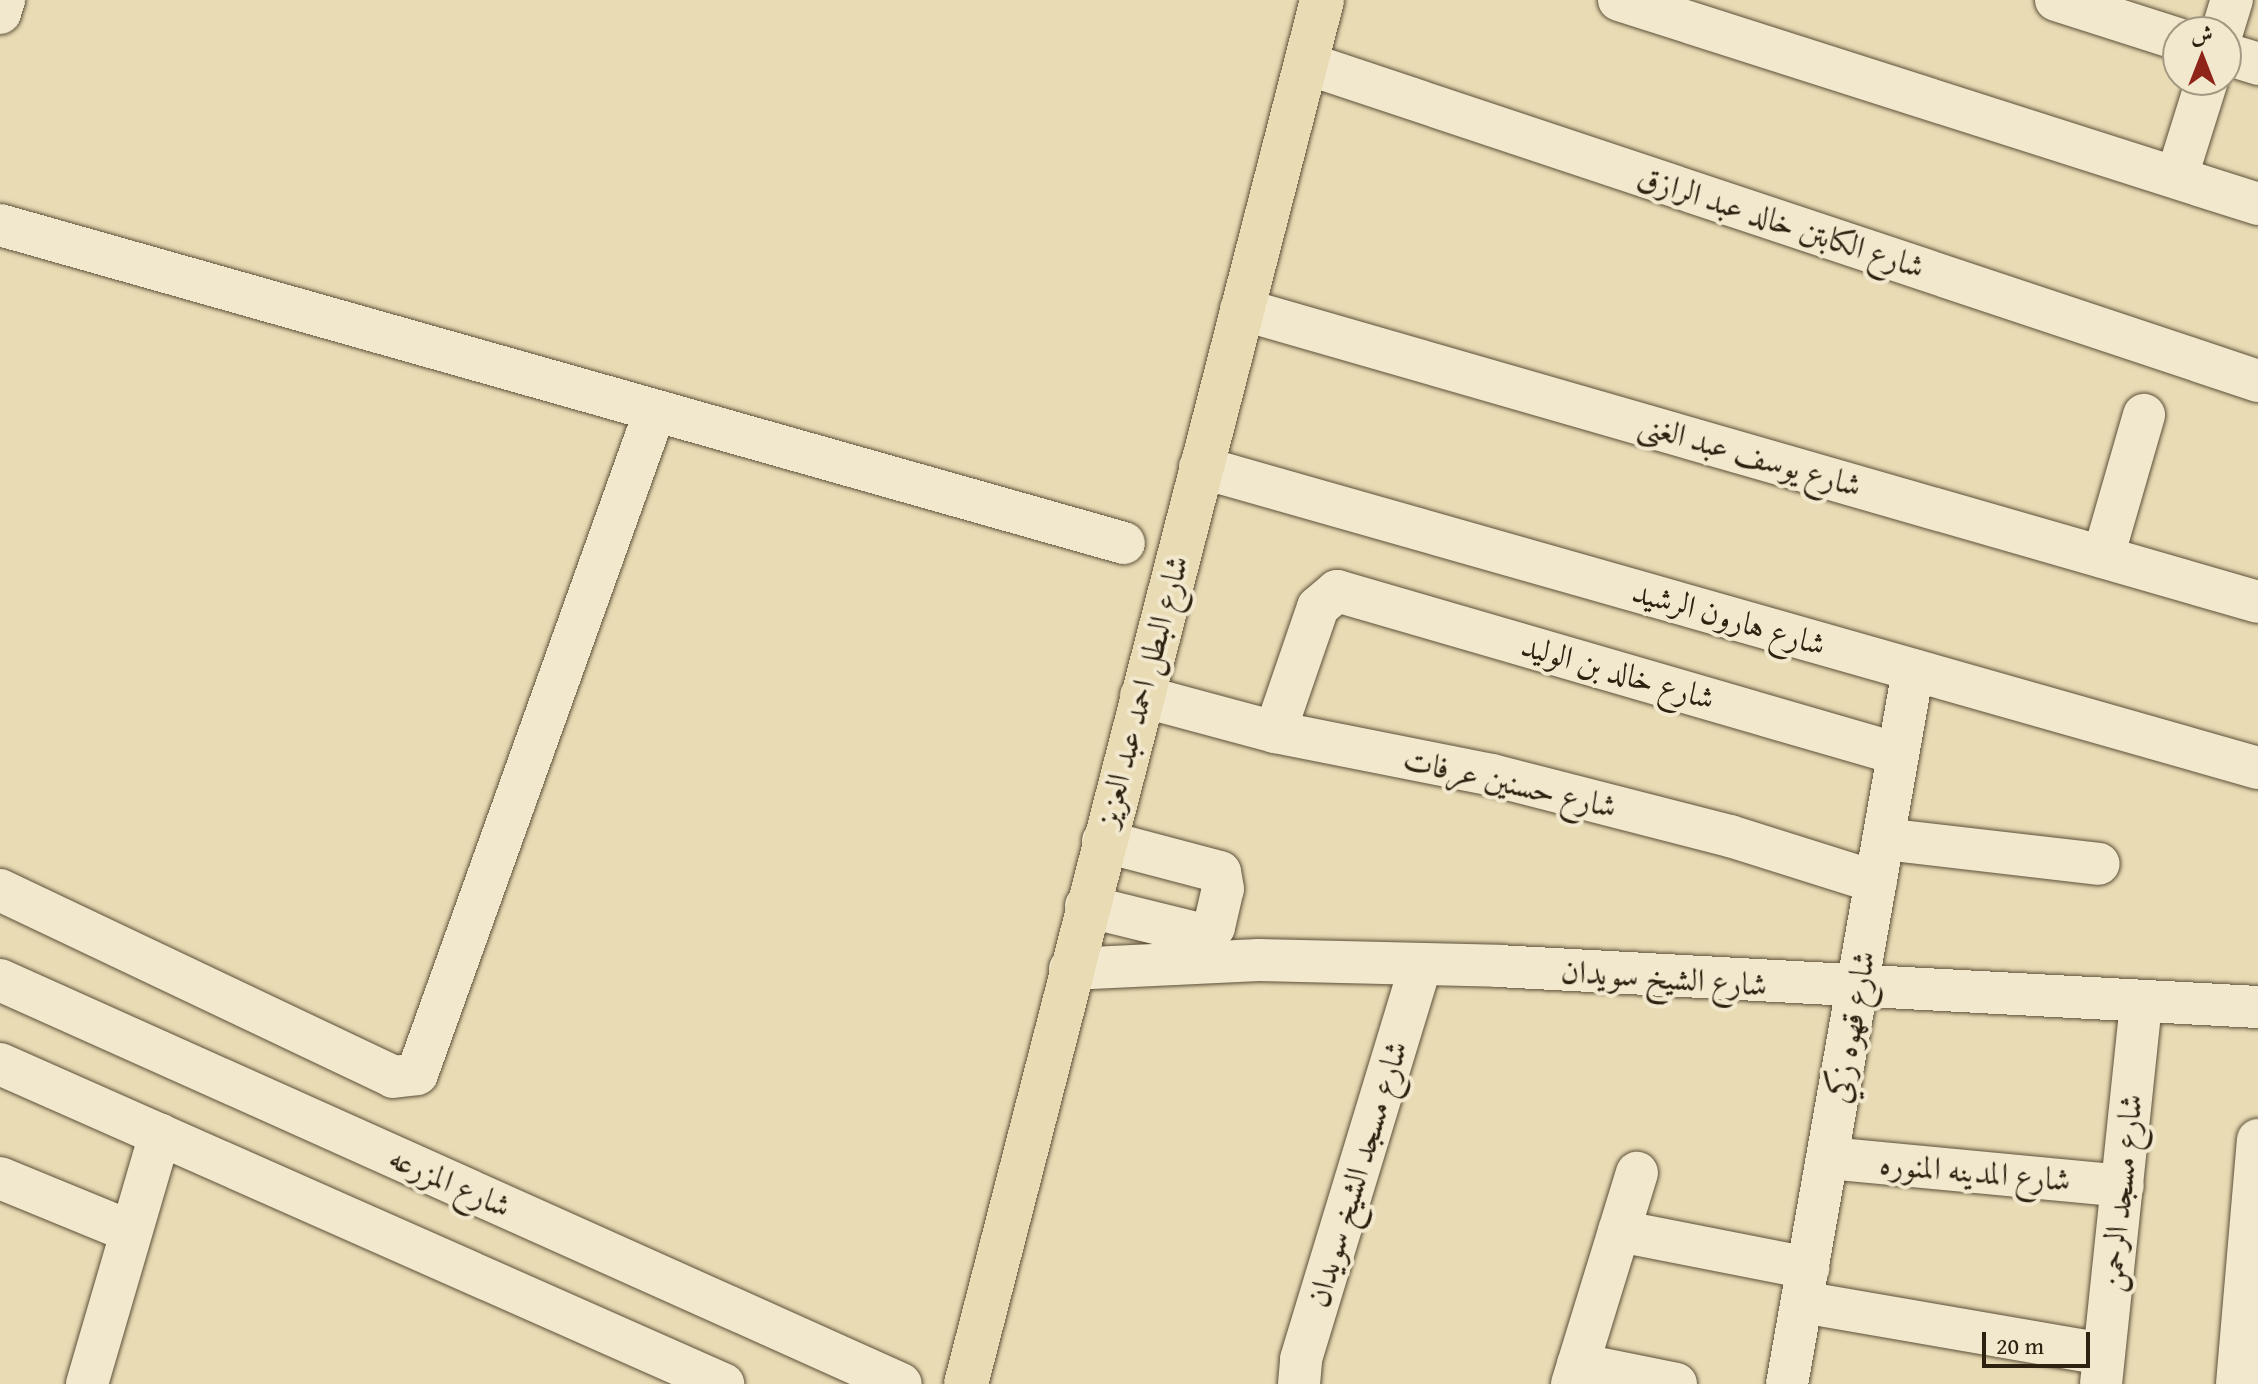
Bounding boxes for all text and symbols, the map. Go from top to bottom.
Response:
north arrow [2162,16,2242,96]
text: ش [2191,18,2213,50]
street label: شارع الكابتن خالد عبد الرازق [1633,157,1929,287]
street label: شارع يوسف عبد الغنى [1634,405,1866,505]
street label: شارع البطل احمد عبد العزيز [1087,551,1197,831]
street label: شارع هارون الرشيد [1628,572,1830,664]
street label: شارع خالد بن الوليد [1517,626,1719,718]
street label: شارع حسنين عرفات [1400,740,1620,826]
street label: شارع قهوه زكي [1819,948,1883,1106]
street label: شارع الشيخ سويدان [1560,952,1768,1004]
street label: شارع مسجد الشيخ سويدان [1298,1036,1416,1312]
street label: شارع مسجد الرحمن [2092,1092,2150,1294]
street label: شارع المزرعه [383,1138,517,1226]
street label: شارع المدينه المنوره [1878,1145,2072,1199]
scale bar [1986,1316,2094,1366]
text: 20 m [1996,1328,2044,1363]

